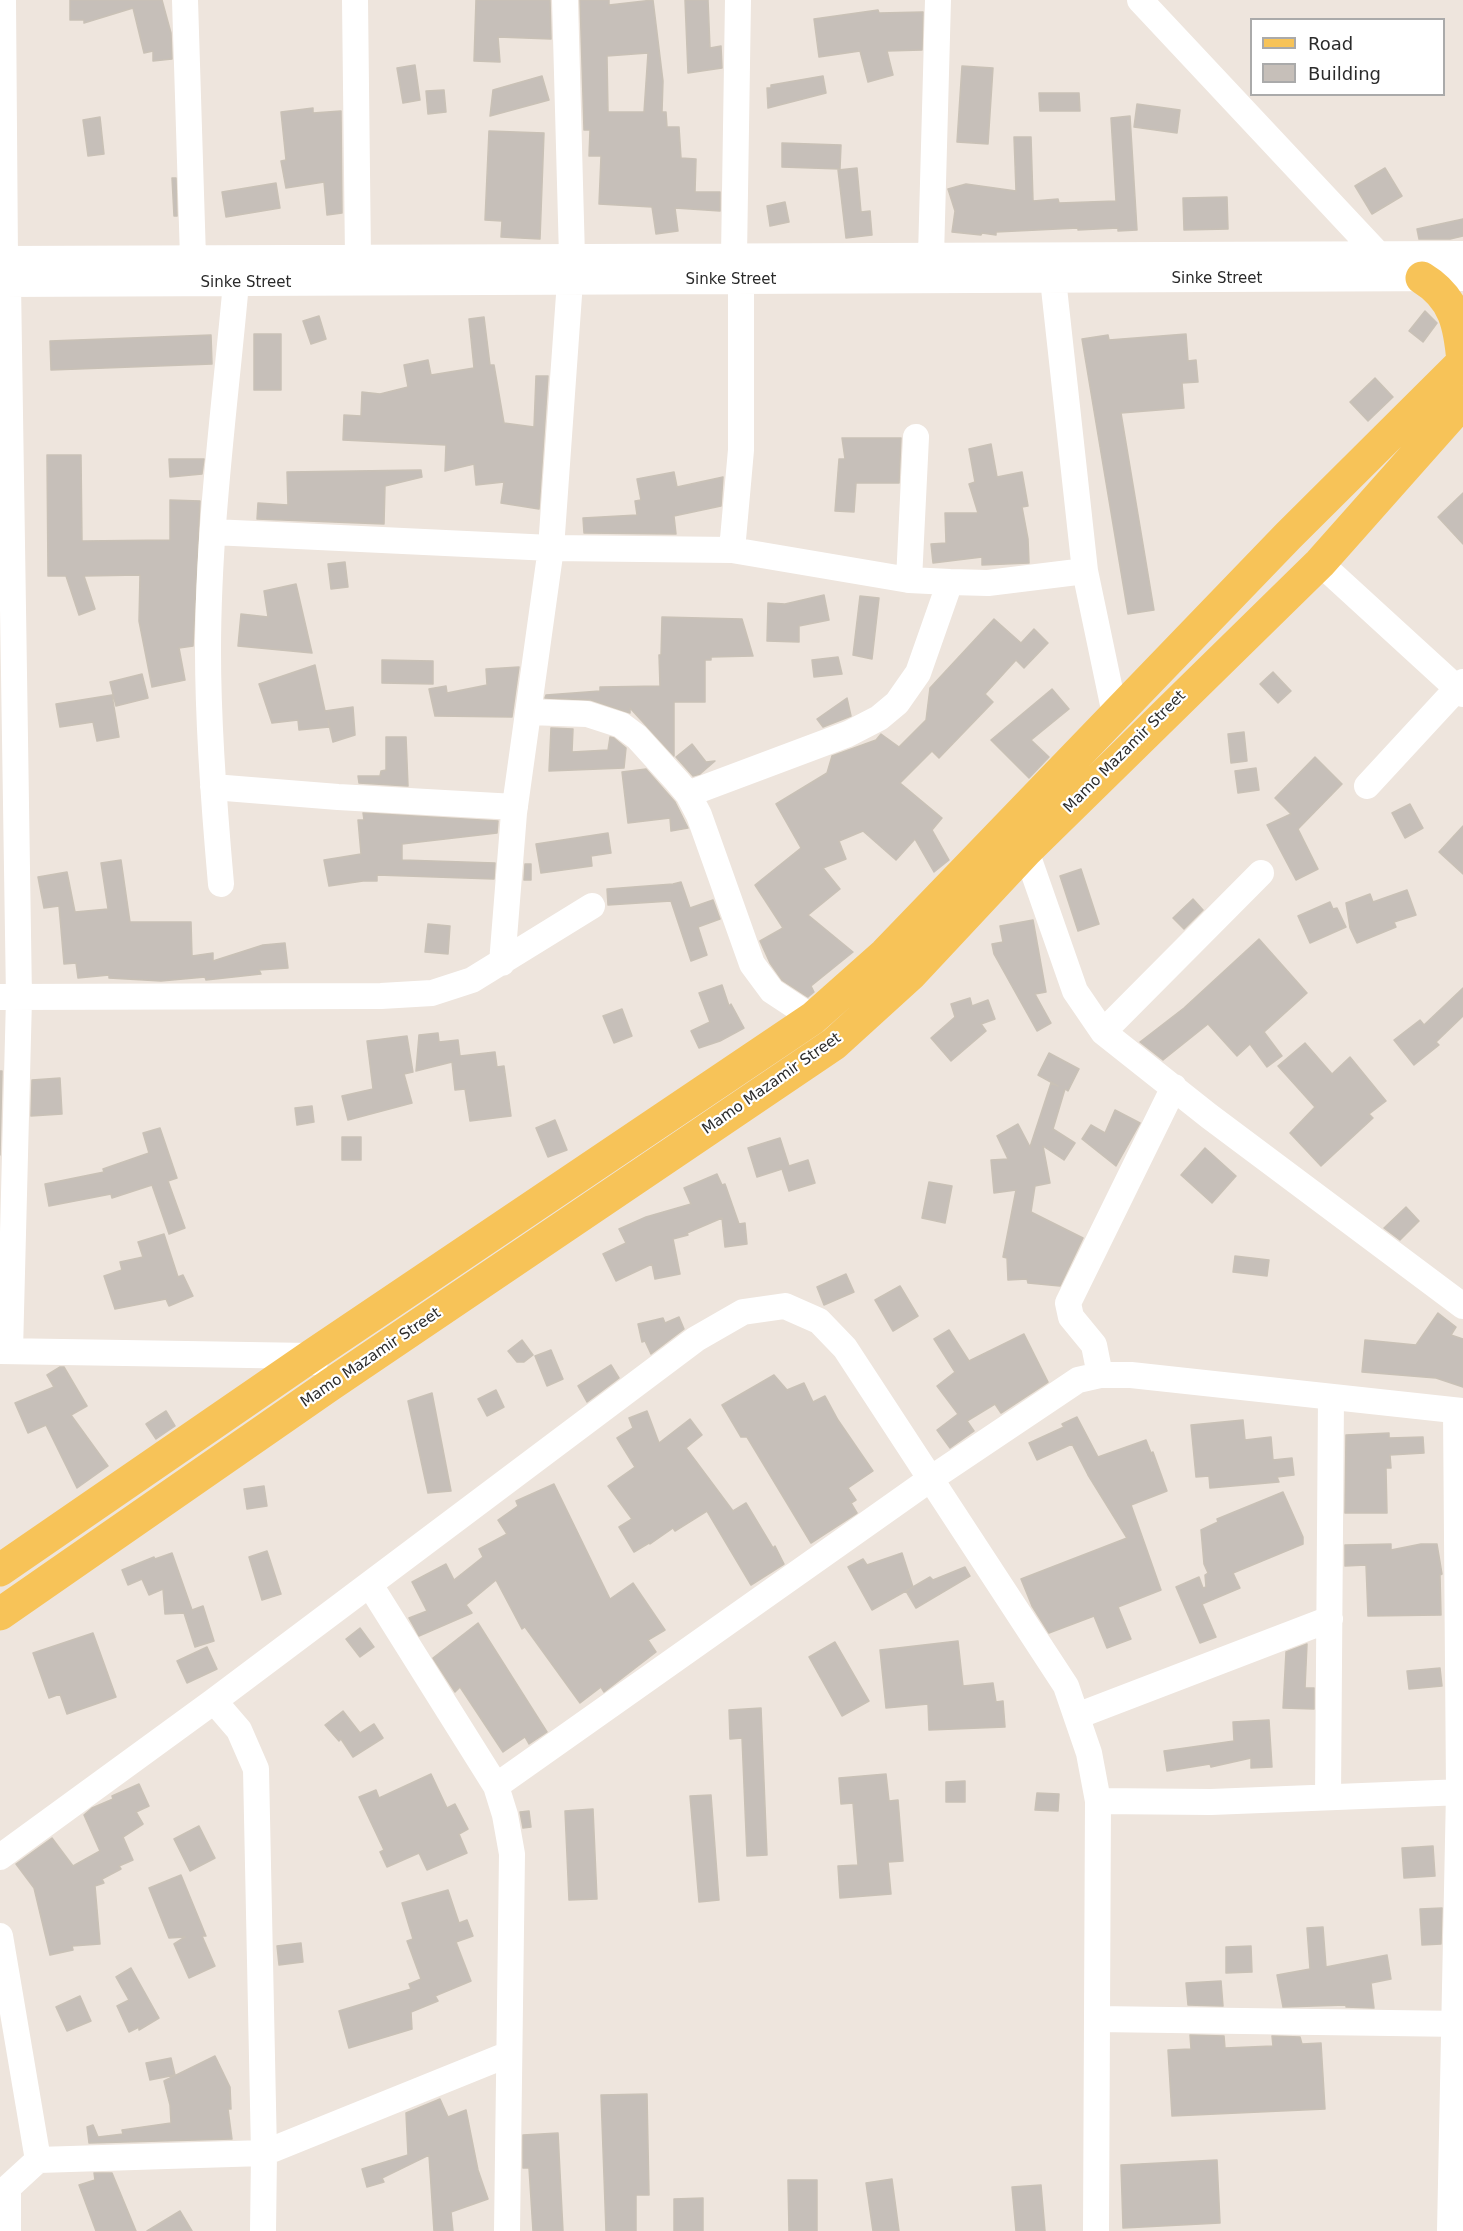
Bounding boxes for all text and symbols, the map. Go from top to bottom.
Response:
legend [1250,18,1445,96]
text: Road [1308,33,1353,54]
text: Building [1308,63,1381,84]
street label: Sinke Street [1172,270,1262,288]
street label: Sinke Street [686,271,776,289]
street label: Sinke Street [201,274,291,292]
street label: Mamo Mazamir Street [1060,687,1190,817]
street label: Mamo Mazamir Street [699,1029,845,1139]
street label: Mamo Mazamir Street [297,1304,445,1412]

